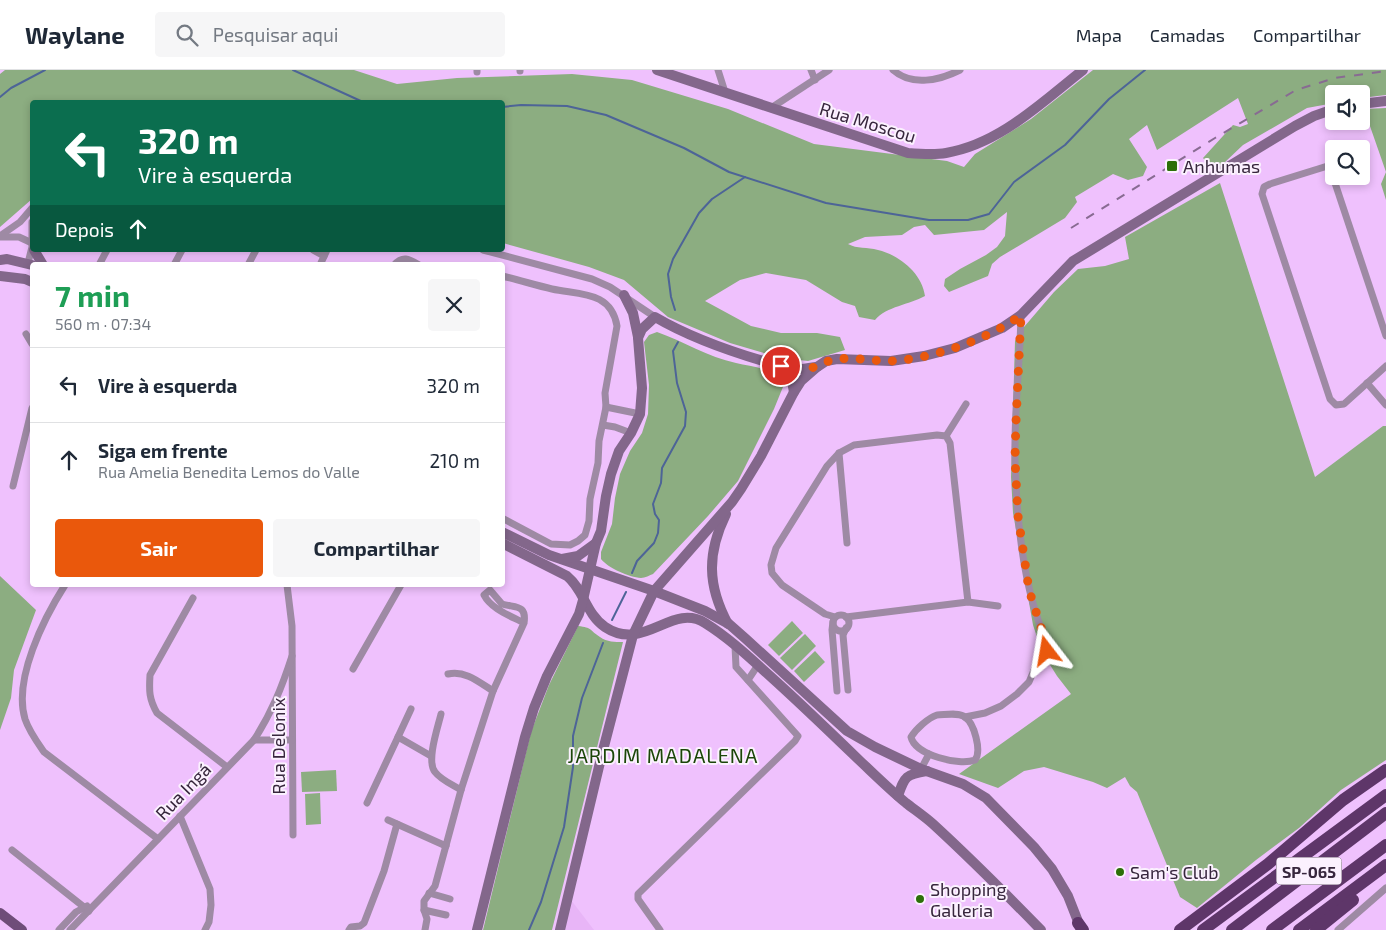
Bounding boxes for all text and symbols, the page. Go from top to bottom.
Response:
search box [155,12,505,57]
text: Waylane [25,20,125,49]
icon: search [173,21,201,49]
text: Pesquisar aqui [213,23,338,46]
text: Mapa [1076,24,1122,46]
text: Camadas [1150,24,1225,46]
text: Compartilhar [1253,24,1361,46]
map controls [1325,85,1370,185]
button: sound [1325,85,1370,130]
street label: Rua Moscou [817,97,919,147]
text: 320 m [138,119,239,161]
icon: left [55,120,120,185]
button: search [1325,140,1370,185]
place label: Anhumas [1183,155,1260,177]
marker: Anhumas [1165,159,1179,173]
text: Vire à esquerda [138,161,292,187]
icon: ahead [124,215,152,243]
text: Depois [55,218,114,241]
text: 7 min [55,277,130,313]
button: close [428,279,480,331]
text: 560 m · 07:34 [55,314,151,333]
pin [760,345,802,387]
icon: arrive [767,352,795,380]
icon: left [55,371,83,399]
text: Vire à esquerda [98,374,237,397]
text: 320 m [426,374,480,397]
text: Siga em frente [98,439,228,462]
icon: ahead [55,446,83,474]
text: 210 m [429,449,480,472]
text: Rua Amelia Benedita Lemos do Valle [98,462,360,481]
button: Sair [55,519,263,577]
button: Compartilhar [273,519,480,577]
position arrow [1020,624,1072,676]
street label: Rua Delonix [267,697,289,794]
district label: JARDIM MADALENA [568,743,758,767]
street label: Rua Ingá [151,758,215,824]
road number: SP-065 [1276,858,1342,884]
place label: Sam's Club [1130,861,1219,883]
marker: Sam's Club [1114,866,1126,878]
place label: Shopping Galleria [930,878,1007,921]
marker: Shopping Galleria [914,893,926,905]

